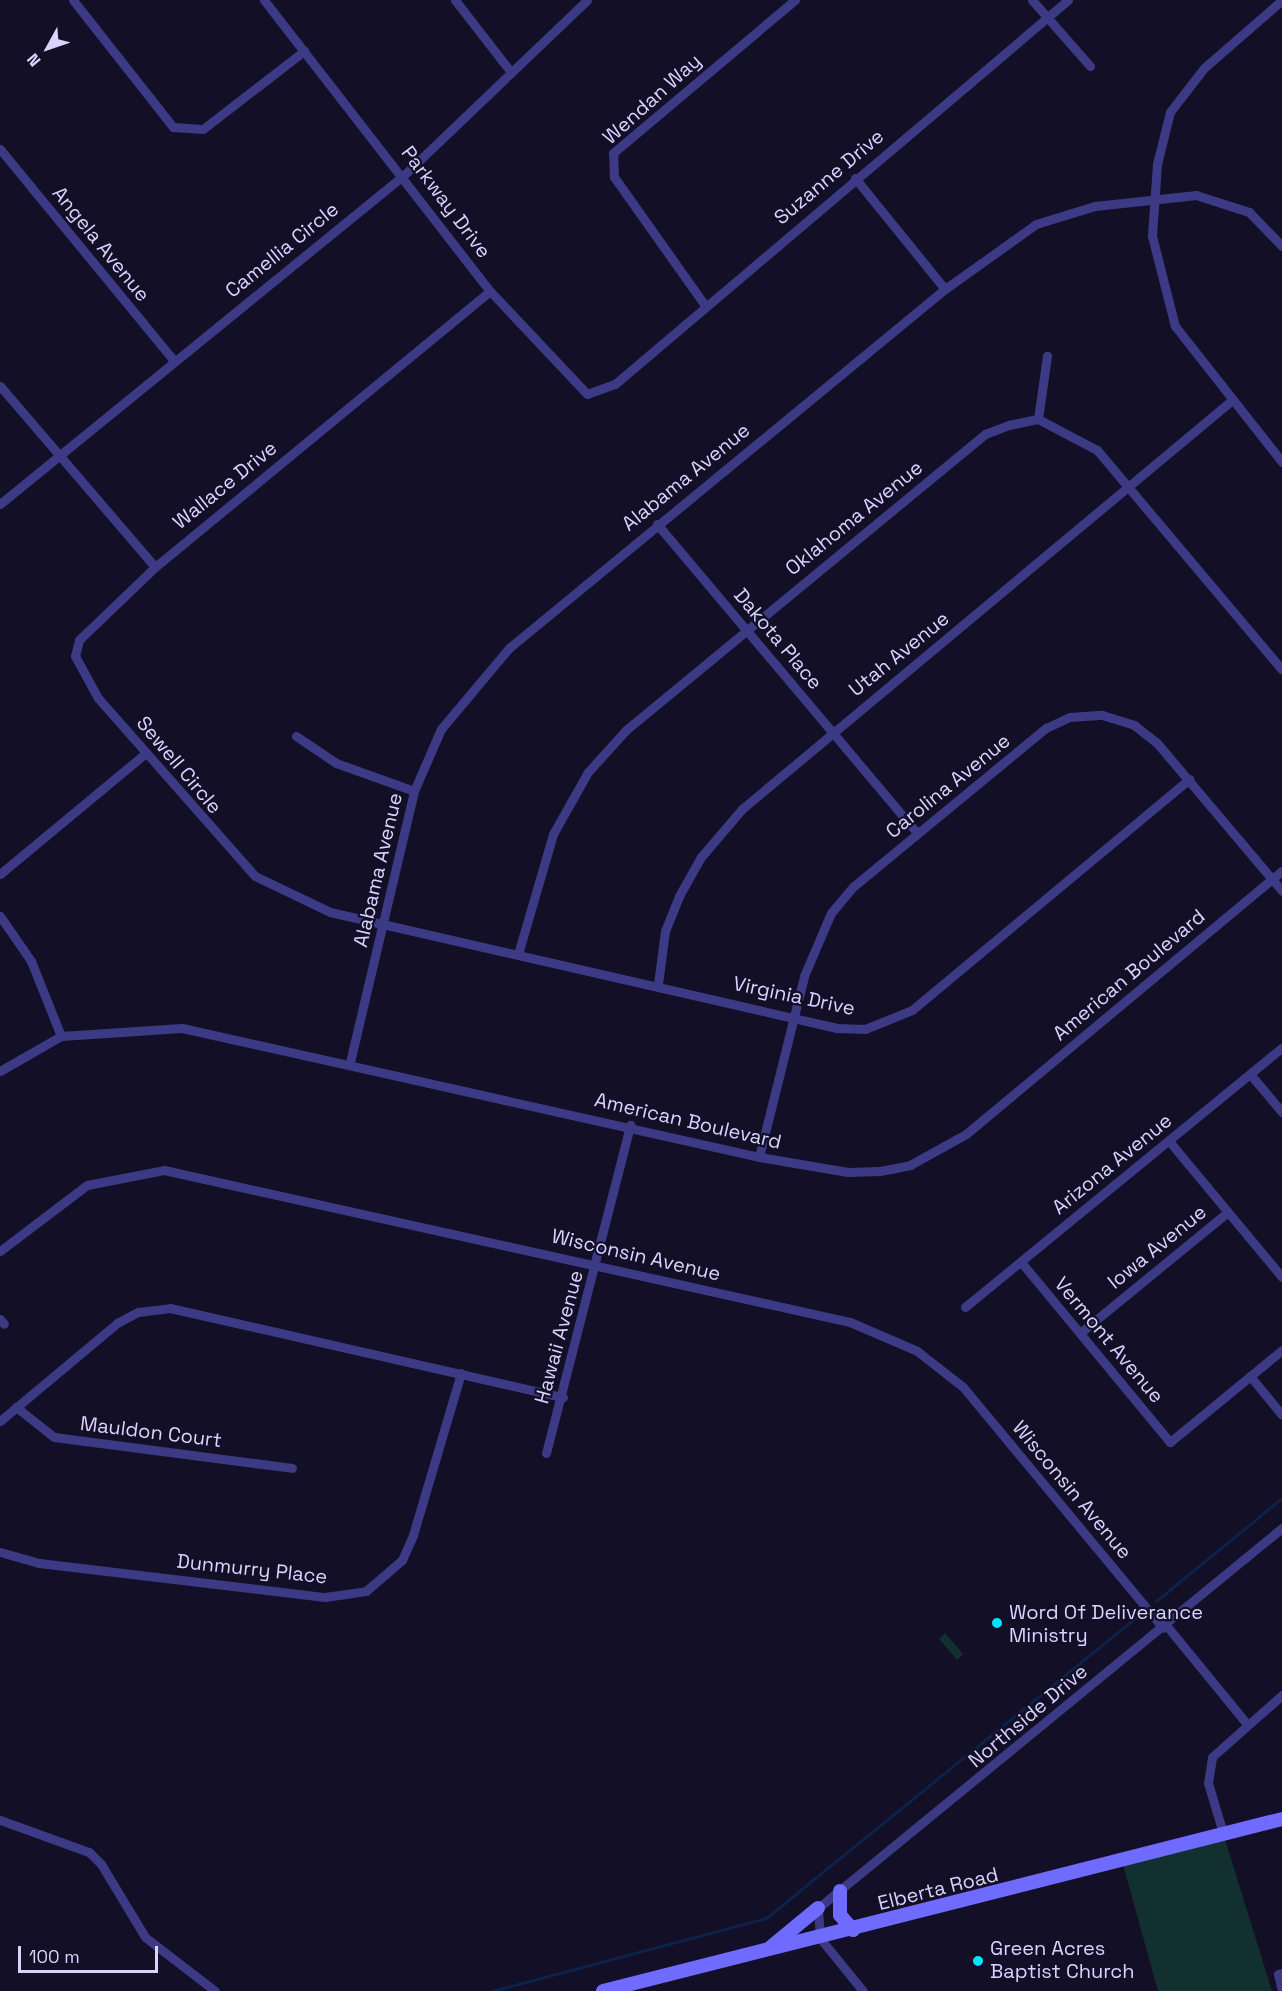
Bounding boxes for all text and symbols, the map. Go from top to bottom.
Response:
north arrow [18,18,78,78]
text: N [22,49,45,71]
street label: Wendan Way [598,49,706,149]
street label: Suzanne Drive [769,124,889,230]
street label: Parkway Drive [396,141,496,263]
street label: Angela Avenue [47,181,155,307]
street label: Camellia Circle [221,197,343,303]
street label: Alabama Avenue [617,418,755,536]
street label: Wallace Drive [168,436,282,534]
street label: Oklahoma Avenue [781,455,927,581]
street label: Dakota Place [729,584,827,694]
street label: Utah Avenue [844,606,954,702]
street label: Sewell Circle [131,711,227,819]
street label: Carolina Avenue [881,728,1015,844]
street label: Alabama Avenue [349,790,407,950]
street label: American Boulevard [1048,904,1210,1046]
street label: Virginia Drive [731,971,857,1021]
street label: American Boulevard [592,1088,784,1154]
street label: Arizona Avenue [1047,1108,1177,1220]
street label: Iowa Avenue [1103,1200,1211,1294]
street label: Wisconsin Avenue [549,1224,723,1286]
street label: Hawaii Avenue [530,1268,588,1406]
street label: Vermont Avenue [1049,1272,1169,1408]
street label: Mauldon Court [79,1411,223,1453]
street label: Wisconsin Avenue [1007,1416,1137,1564]
street label: Dunmurry Place [175,1549,329,1589]
place label: Word Of Deliverance Ministry [1009,1600,1203,1647]
marker: Word Of Deliverance Ministry [990,1616,1004,1630]
street label: Northside Drive [964,1659,1092,1773]
street label: Elberta Road [875,1862,1001,1916]
scale bar [21,1934,160,1972]
place label: Green Acres Baptist Church [990,1937,1135,1984]
text: 100 m [29,1945,80,1968]
marker: Green Acres Baptist Church [971,1954,985,1968]

